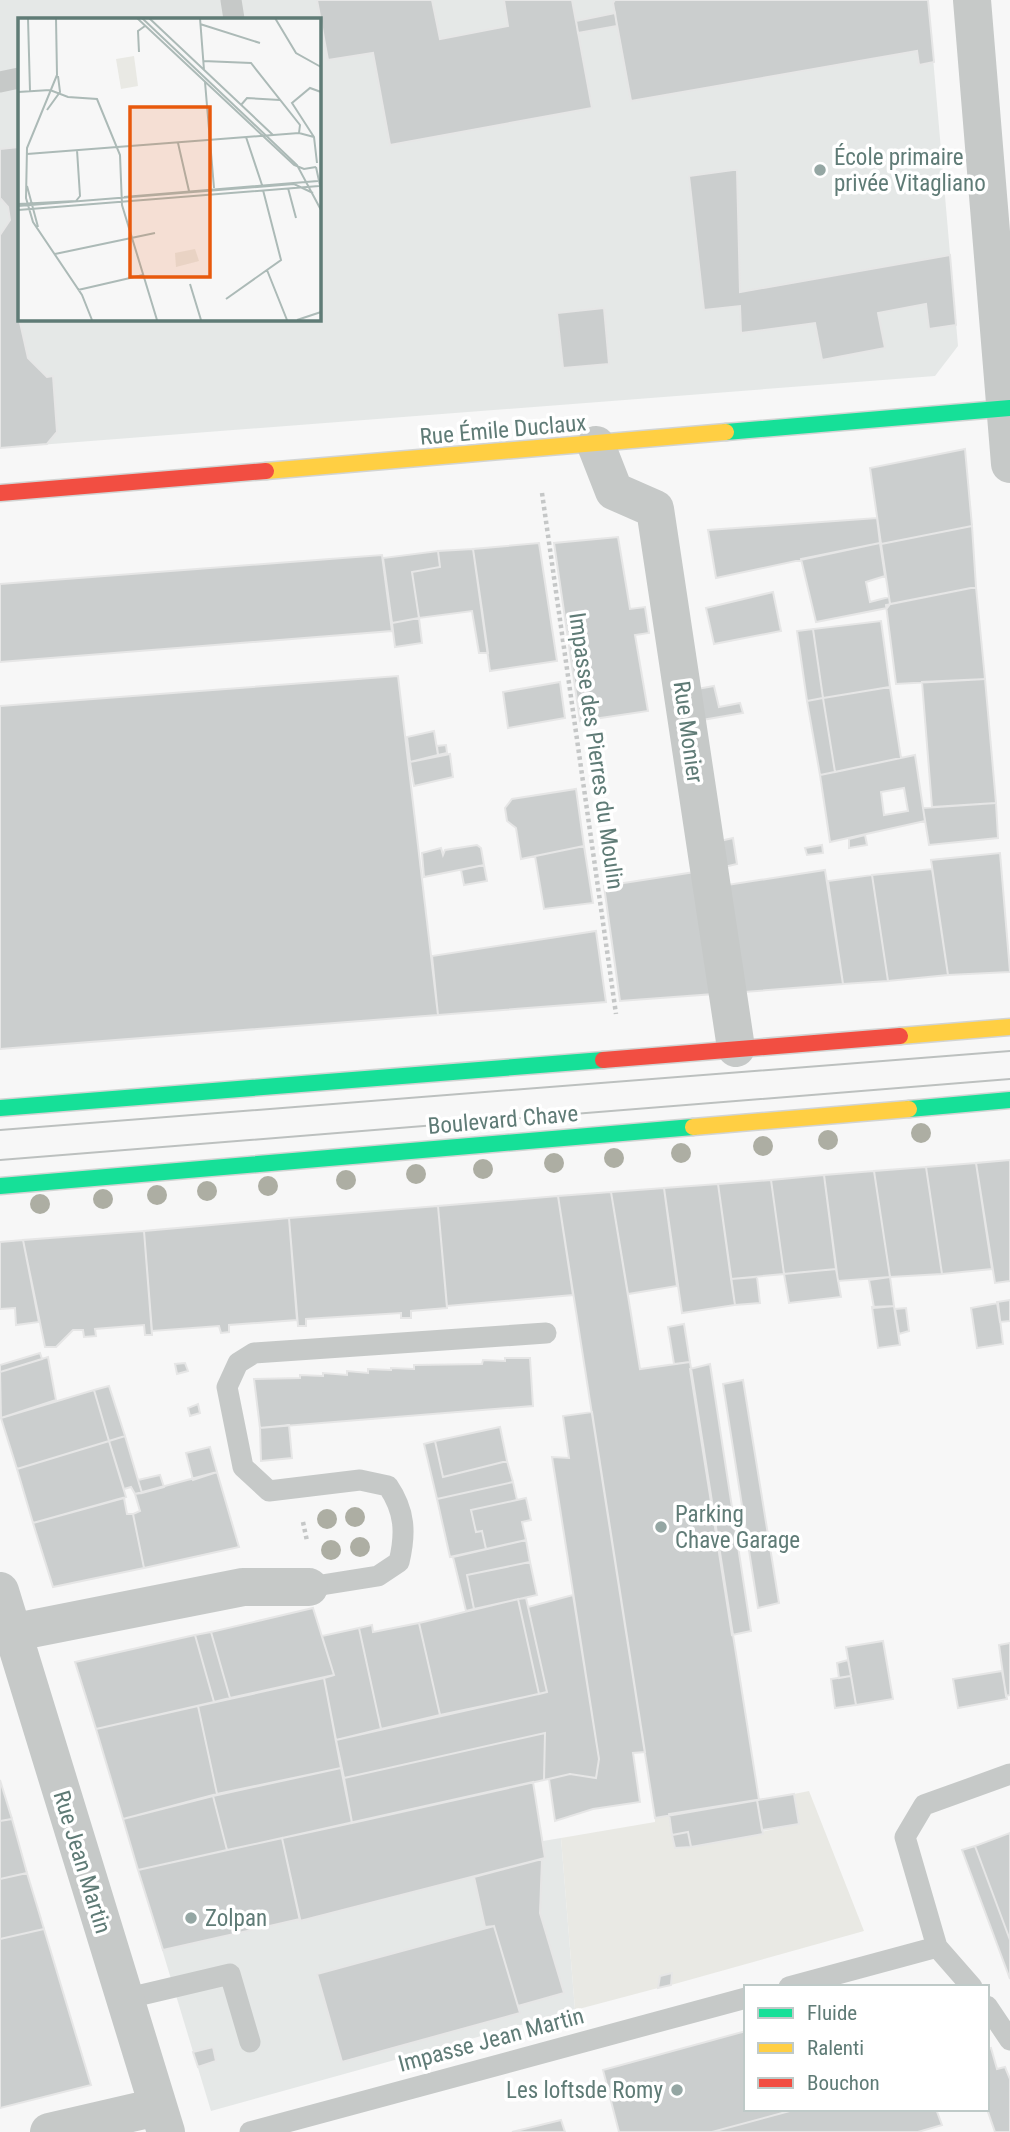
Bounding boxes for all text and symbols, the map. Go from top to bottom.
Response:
inset map [18,18,320,320]
place label: École primaire privée Vitagliano [834,143,986,197]
marker: École primaire privée Vitagliano [812,162,828,178]
street label: Rue Émile Duclaux [418,408,587,451]
street label: Impasse des Pierres du Moulin [563,611,629,891]
street label: Rue Monier [667,679,709,785]
street label: Boulevard Chave [427,1100,579,1140]
place label: Parking Chave Garage [675,1501,800,1554]
marker: Parking Chave Garage [653,1519,669,1535]
street label: Rue Jean Martin [47,1787,117,1937]
place label: Zolpan [205,1905,267,1932]
marker: Zolpan [183,1910,199,1926]
legend [744,1985,989,2111]
text: Fluide [807,2001,857,2025]
street label: Impasse Jean Martin [395,2002,587,2078]
text: Ralenti [807,2036,864,2060]
text: Bouchon [807,2071,880,2095]
place label: Les loftsde Romy [506,2077,663,2104]
marker: Les loftsde Romy [669,2082,685,2098]

